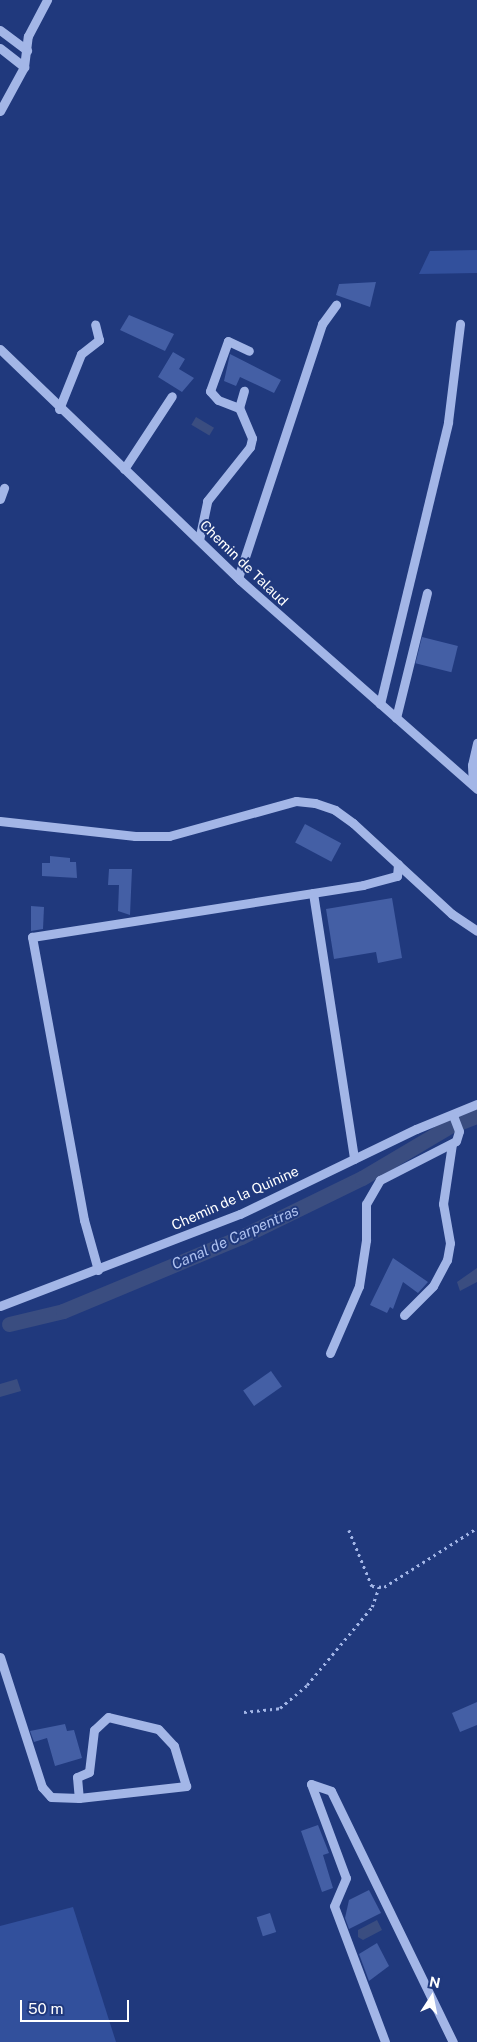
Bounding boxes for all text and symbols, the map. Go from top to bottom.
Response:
street label: Chemin de Talaud [196,517,292,609]
street label: Chemin de la Quinine [169,1162,301,1234]
water label: Canal de Carpentras [169,1201,301,1273]
north arrow [407,1972,457,2022]
text: N [428,1973,442,1991]
scale bar [22,1990,131,2022]
text: 50 m [28,2000,63,2017]

